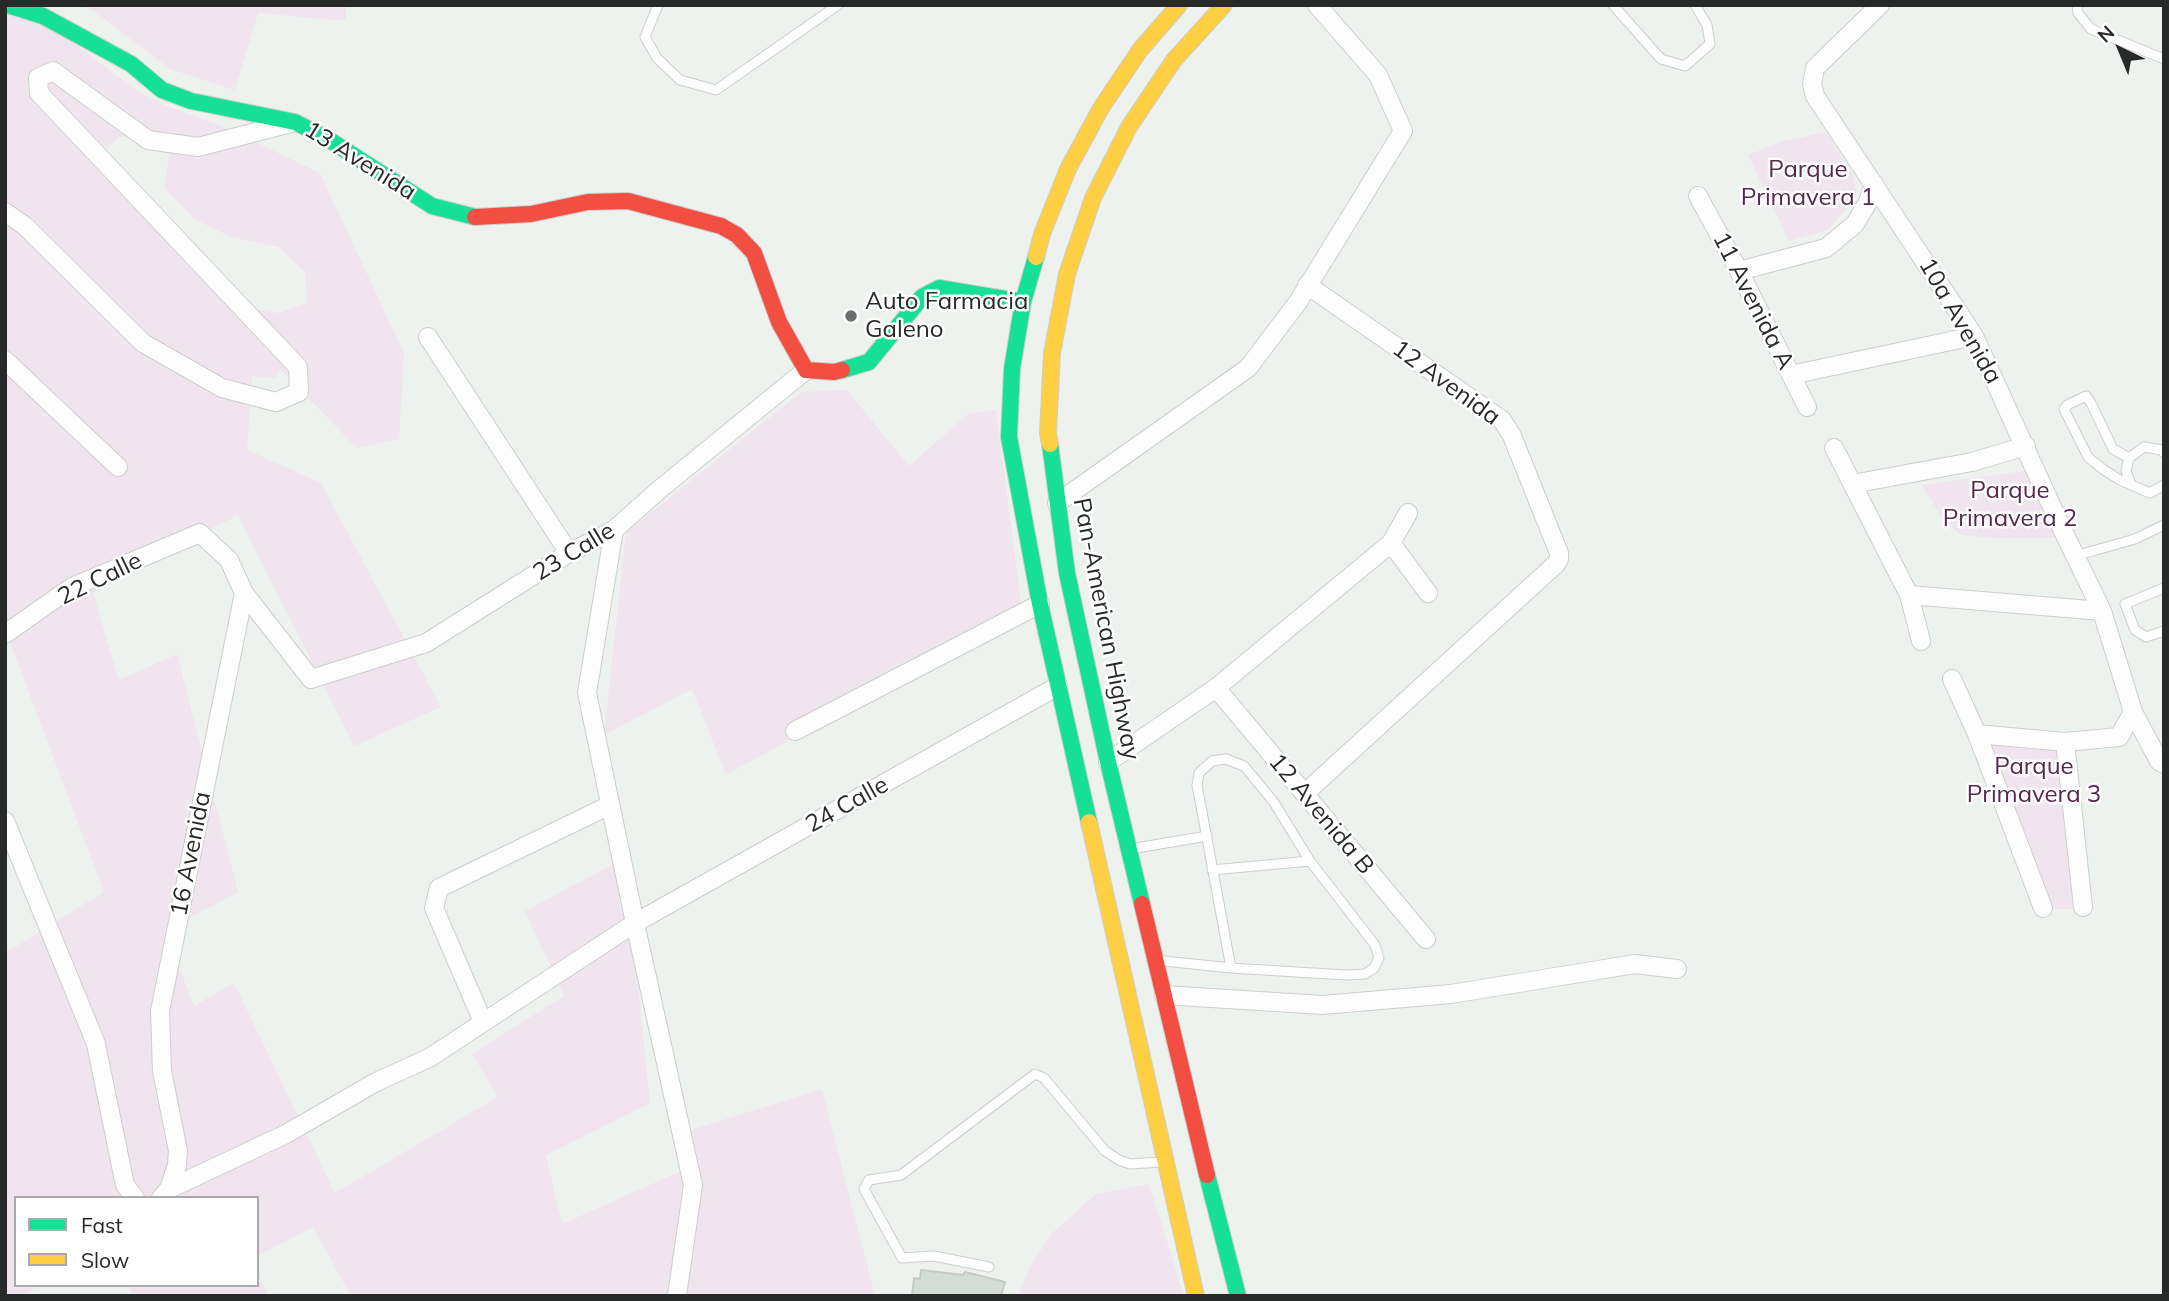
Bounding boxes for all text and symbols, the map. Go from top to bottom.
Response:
north arrow [2085,14,2155,84]
text: N [2092,20,2119,47]
street label: 13 Avenida [299,115,421,207]
park label: Parque Primavera 1 [1741,156,1875,212]
street label: 11 Avenida A [1706,228,1800,374]
street label: 10a Avenida [1912,253,2008,389]
place label: Auto Farmacia Galeno [865,288,1028,344]
marker: Auto Farmacia Galeno [843,308,859,324]
street label: 12 Avenida [1386,334,1506,432]
park label: Parque Primavera 2 [1943,477,2077,533]
street label: Pan-American Highway [1066,496,1146,762]
street label: 23 Calle [528,516,620,588]
street label: 22 Calle [53,546,147,612]
street label: 12 Avenida B [1262,748,1380,880]
park label: Parque Primavera 3 [1967,753,2101,809]
street label: 24 Calle [801,771,893,839]
street label: 16 Avenida [165,789,217,919]
legend [14,1196,259,1287]
text: Fast [81,1212,123,1238]
text: Slow [81,1247,129,1273]

